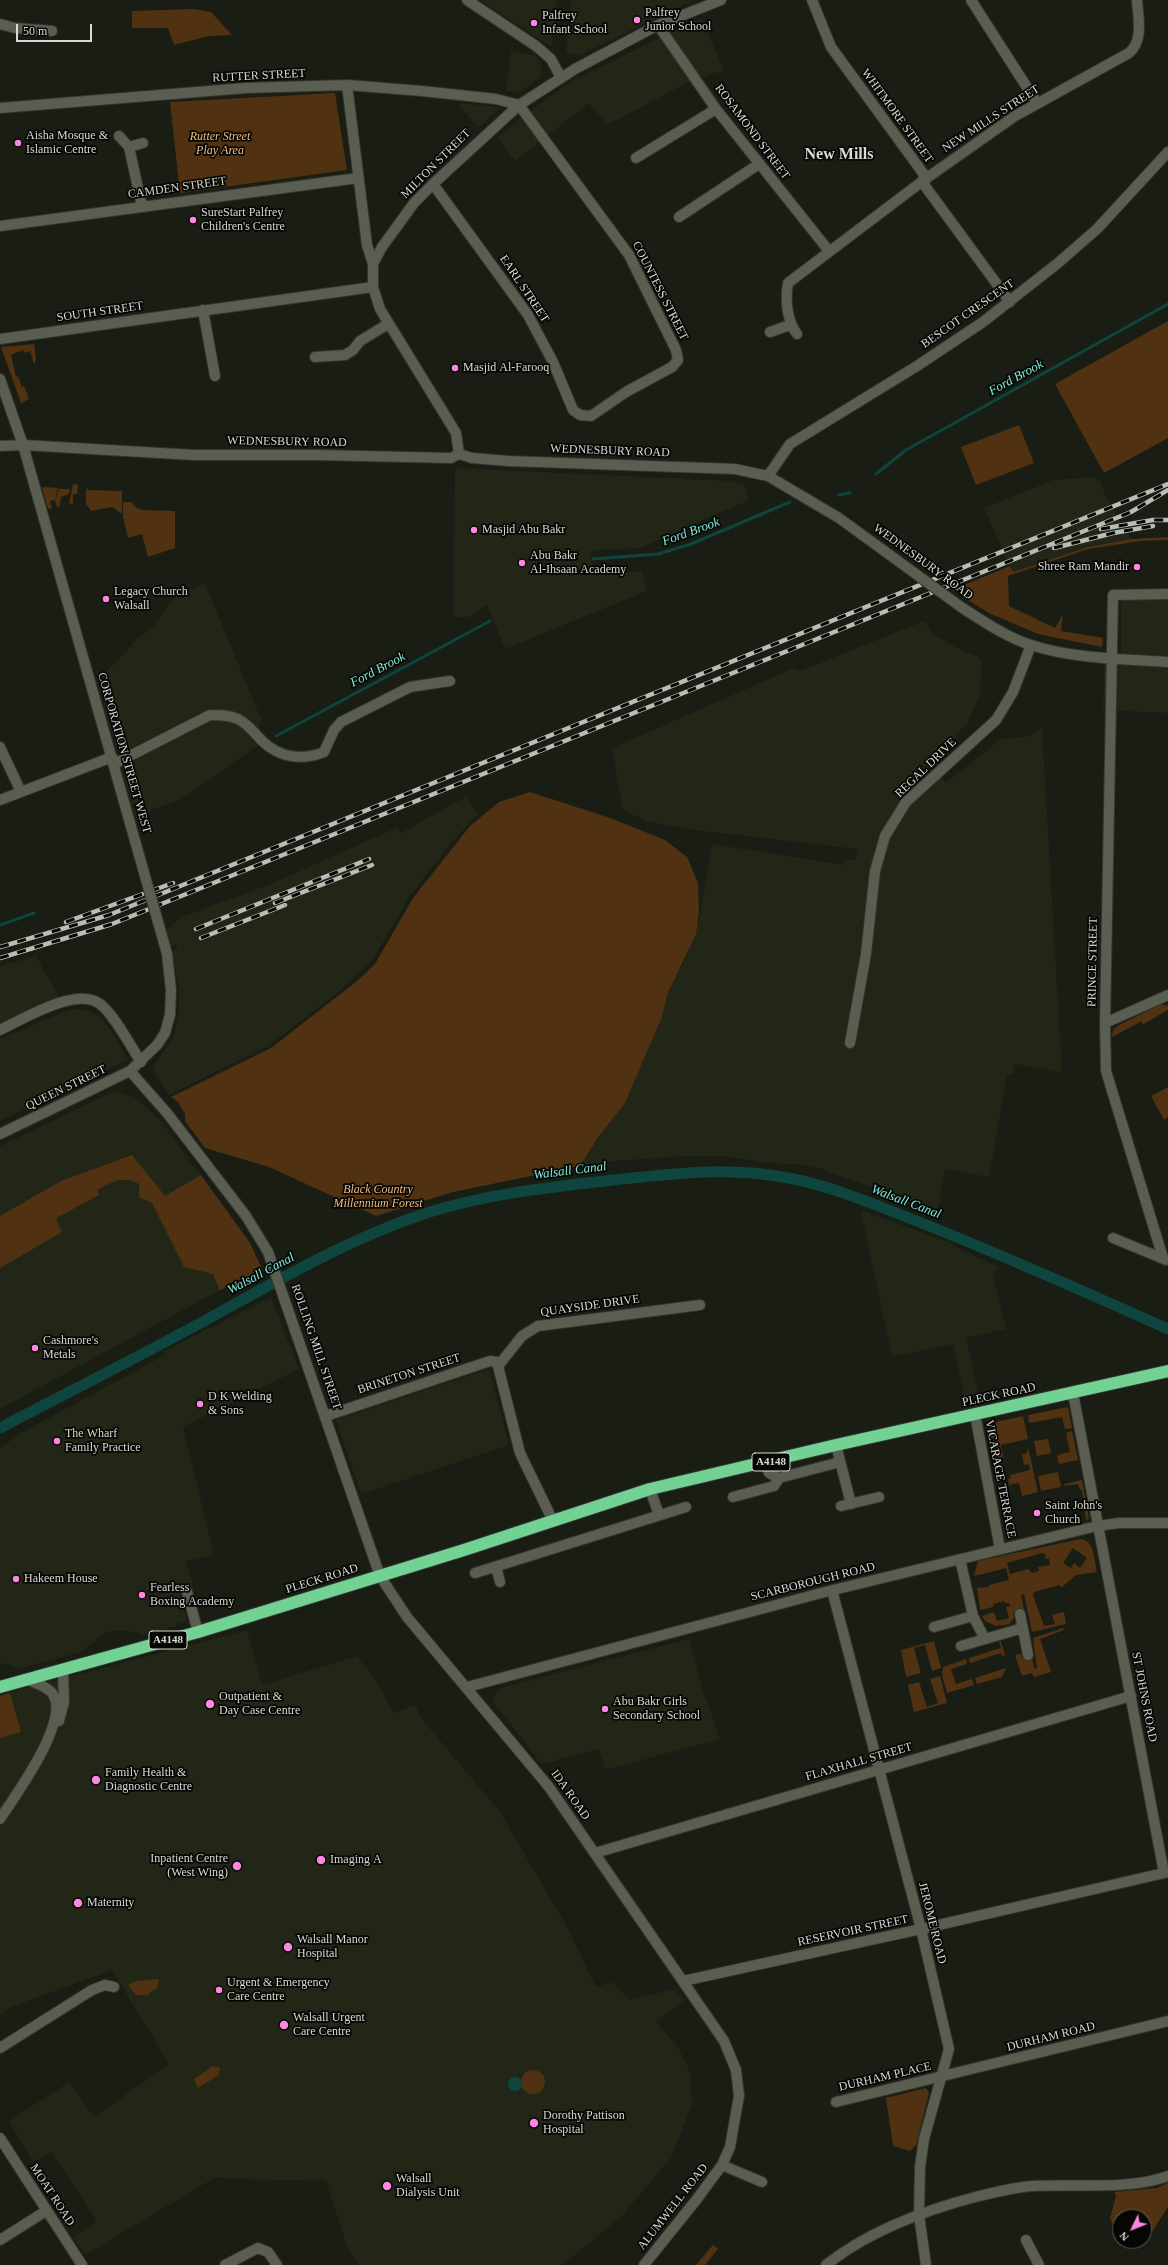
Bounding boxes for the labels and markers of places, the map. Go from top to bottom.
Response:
place label: Palfrey Junior School [645,6,711,34]
place label: Palfrey Infant School [542,9,607,37]
marker: Palfrey Junior School [632,15,642,25]
marker: Palfrey Infant School [529,18,539,28]
place label: Aisha Mosque & Islamic Centre [26,129,108,157]
marker: Aisha Mosque & Islamic Centre [13,138,23,148]
place label: SureStart Palfrey Children's Centre [201,206,285,234]
marker: SureStart Palfrey Children's Centre [188,215,198,225]
place label: Masjid Al-Farooq [463,361,549,375]
marker: Masjid Al-Farooq [450,363,460,373]
place label: Masjid Abu Bakr [482,523,565,537]
marker: Masjid Abu Bakr [469,525,479,535]
place label: Abu Bakr Al-Ihsaan Academy [530,549,626,577]
marker: Abu Bakr Al-Ihsaan Academy [517,558,527,568]
place label: Shree Ram Mandir [1038,560,1129,574]
marker: Shree Ram Mandir [1132,562,1142,572]
place label: Legacy Church Walsall [114,585,188,613]
marker: Legacy Church Walsall [101,594,111,604]
place label: Cashmore's Metals [43,1334,98,1362]
marker: Cashmore's Metals [30,1343,40,1353]
place label: D K Welding & Sons [208,1390,272,1418]
marker: D K Welding & Sons [195,1399,205,1409]
place label: The Wharf Family Practice [65,1427,141,1455]
marker: The Wharf Family Practice [52,1436,62,1446]
place label: Saint John's Church [1045,1499,1102,1527]
marker: Saint John's Church [1032,1508,1042,1518]
place label: Hakeem House [24,1572,98,1586]
marker: Hakeem House [11,1574,21,1584]
place label: Fearless Boxing Academy [150,1581,234,1609]
marker: Fearless Boxing Academy [137,1590,147,1600]
place label: Outpatient & Day Case Centre [219,1690,300,1718]
place label: Abu Bakr Girls Secondary School [613,1695,700,1723]
marker: Outpatient & Day Case Centre [204,1698,216,1710]
marker: Abu Bakr Girls Secondary School [600,1704,610,1714]
place label: Family Health & Diagnostic Centre [105,1766,192,1794]
marker: Family Health & Diagnostic Centre [90,1774,102,1786]
place label: Inpatient Centre (West Wing) [150,1852,228,1880]
place label: Imaging A [330,1853,382,1867]
marker: Imaging A [315,1854,327,1866]
marker: Inpatient Centre (West Wing) [231,1860,243,1872]
place label: Maternity [87,1896,134,1910]
marker: Maternity [72,1897,84,1909]
place label: Walsall Manor Hospital [297,1933,368,1961]
marker: Walsall Manor Hospital [282,1941,294,1953]
place label: Urgent & Emergency Care Centre [227,1976,330,2004]
marker: Urgent & Emergency Care Centre [214,1985,224,1995]
place label: Walsall Urgent Care Centre [293,2011,365,2039]
marker: Walsall Urgent Care Centre [278,2019,290,2031]
place label: Dorothy Pattison Hospital [543,2109,625,2137]
marker: Dorothy Pattison Hospital [528,2117,540,2129]
place label: Walsall Dialysis Unit [396,2172,460,2200]
marker: Walsall Dialysis Unit [381,2180,393,2192]

